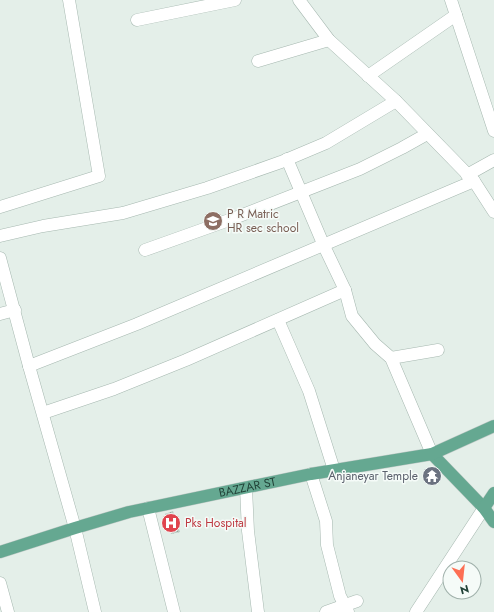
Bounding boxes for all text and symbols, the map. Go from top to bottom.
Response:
place label: P R Matric HR sec school [227,205,299,237]
school or university icon: P R Matric HR sec school [202,210,224,232]
temple icon: Anjaneyar Temple [421,465,443,487]
place label: Anjaneyar Temple [328,467,418,485]
street label: BAZZAR ST [217,472,278,502]
hospital icon: Pks Hospital [160,512,182,534]
place label: Pks Hospital [185,514,247,532]
north arrow [442,560,482,600]
text: N [458,581,471,599]

